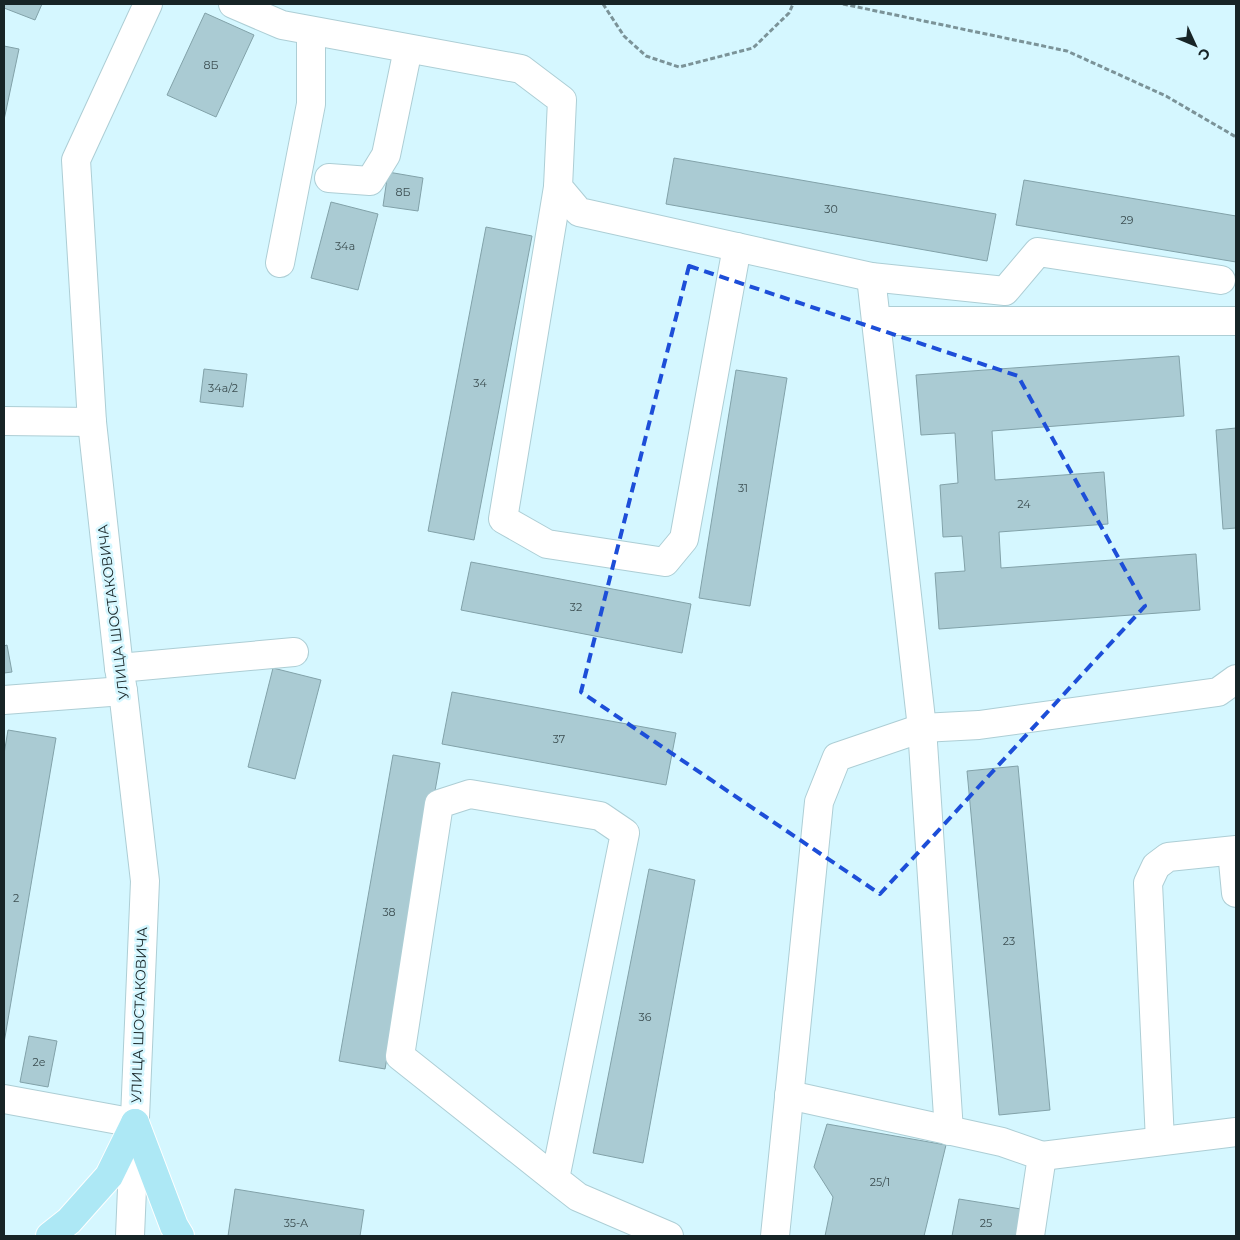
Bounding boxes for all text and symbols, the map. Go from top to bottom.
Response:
north arrow [1170,20,1220,70]
text: С [1194,44,1214,64]
house number: 8Б [203,58,219,72]
house number: 8Б [395,185,411,199]
house number: 30 [824,202,838,216]
house number: 29 [1121,213,1134,227]
house number: 34а [335,239,355,253]
house number: 34 [473,376,487,390]
house number: 34а/2 [208,381,238,395]
house number: 31 [738,481,748,495]
house number: 24 [1017,497,1031,511]
street label: УЛИЦА ШОСТАКОВИЧА [93,523,133,701]
house number: 32 [570,600,582,614]
house number: 37 [553,732,565,746]
house number: 2 [13,891,19,905]
house number: 38 [382,905,396,919]
street label: УЛИЦА ШОСТАКОВИЧА [127,926,151,1103]
house number: 23 [1003,934,1015,948]
house number: 36 [639,1010,652,1024]
house number: 2е [33,1055,46,1069]
house number: 25/1 [870,1175,890,1189]
house number: 35-А [284,1216,309,1230]
house number: 25 [980,1216,992,1230]

